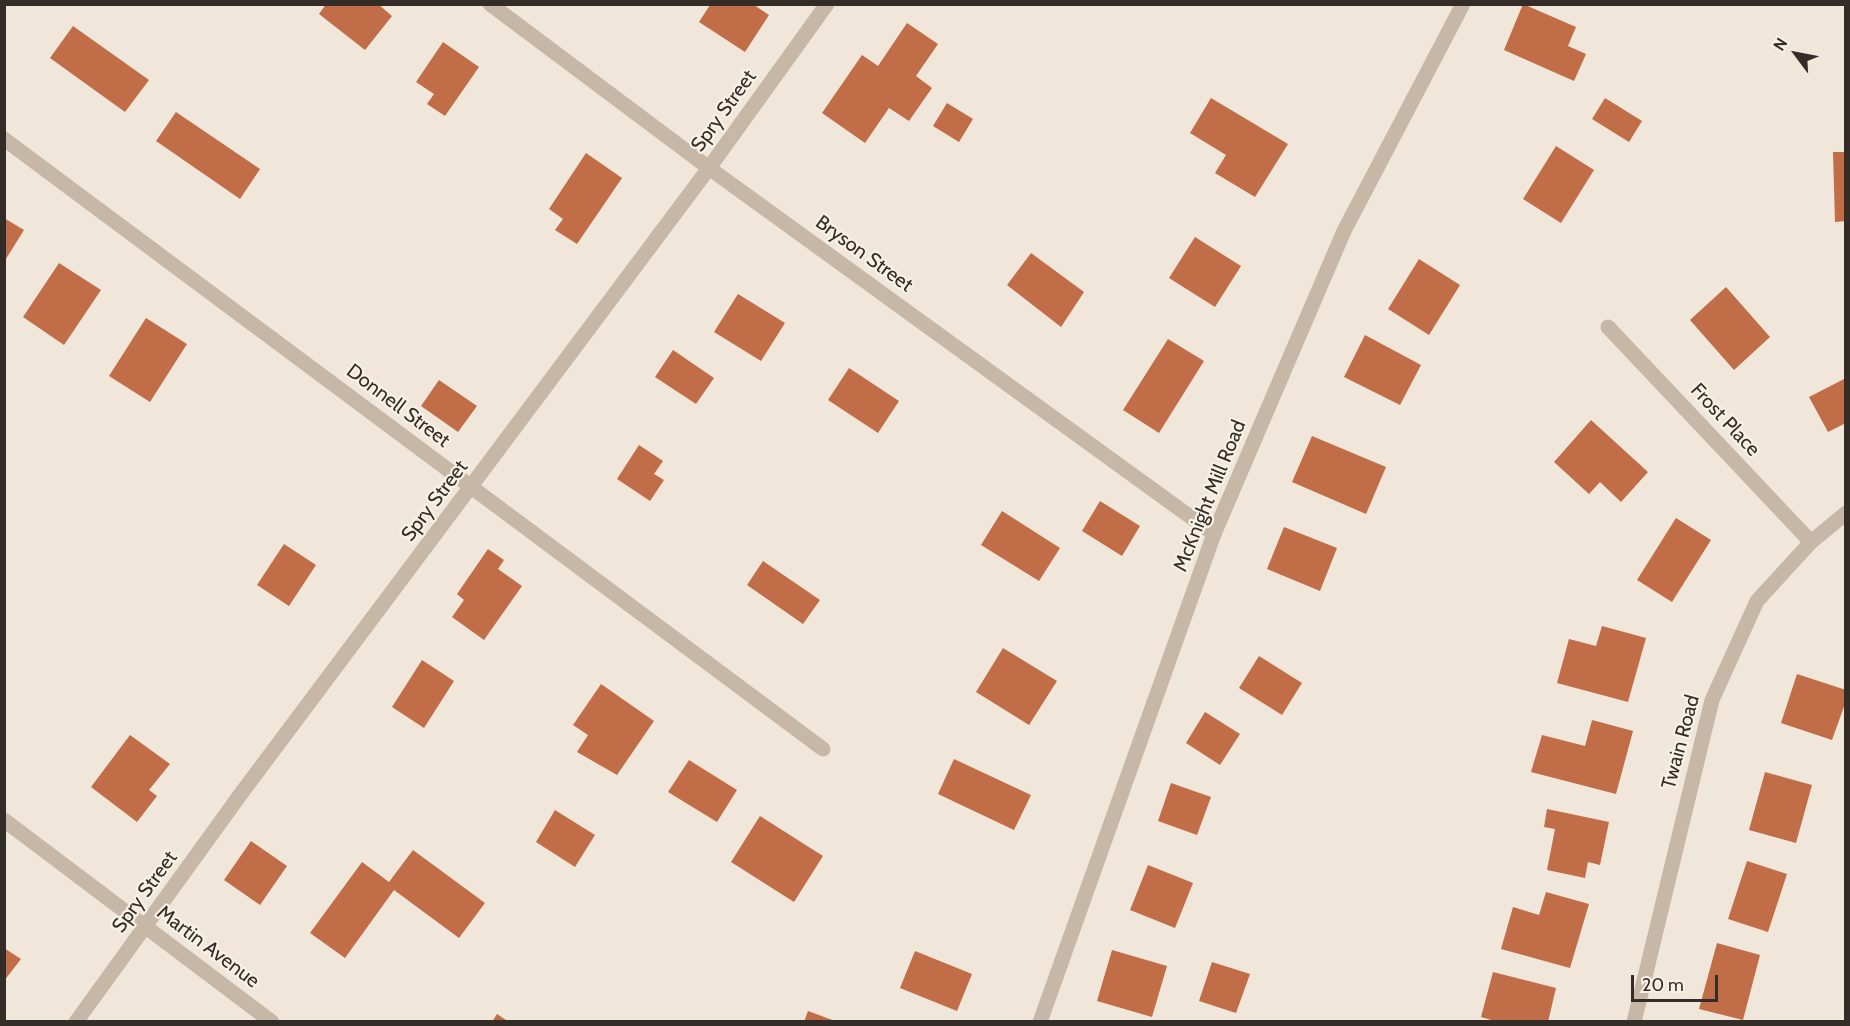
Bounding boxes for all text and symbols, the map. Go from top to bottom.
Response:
north arrow [1766,24,1826,84]
text: N [1769,34,1791,54]
street label: Spry Street [686,66,762,156]
street label: Bryson Street [811,211,917,297]
street label: Donnell Street [342,359,454,453]
street label: Frost Place [1685,379,1765,461]
street label: McKnight Mill Road [1169,417,1251,575]
street label: Spry Street [397,456,473,546]
street label: Twain Road [1657,692,1705,792]
street label: Spry Street [107,847,183,937]
street label: Martin Avenue [152,901,264,993]
scale bar [1634,963,1721,1001]
text: 20 m [1642,974,1684,996]

